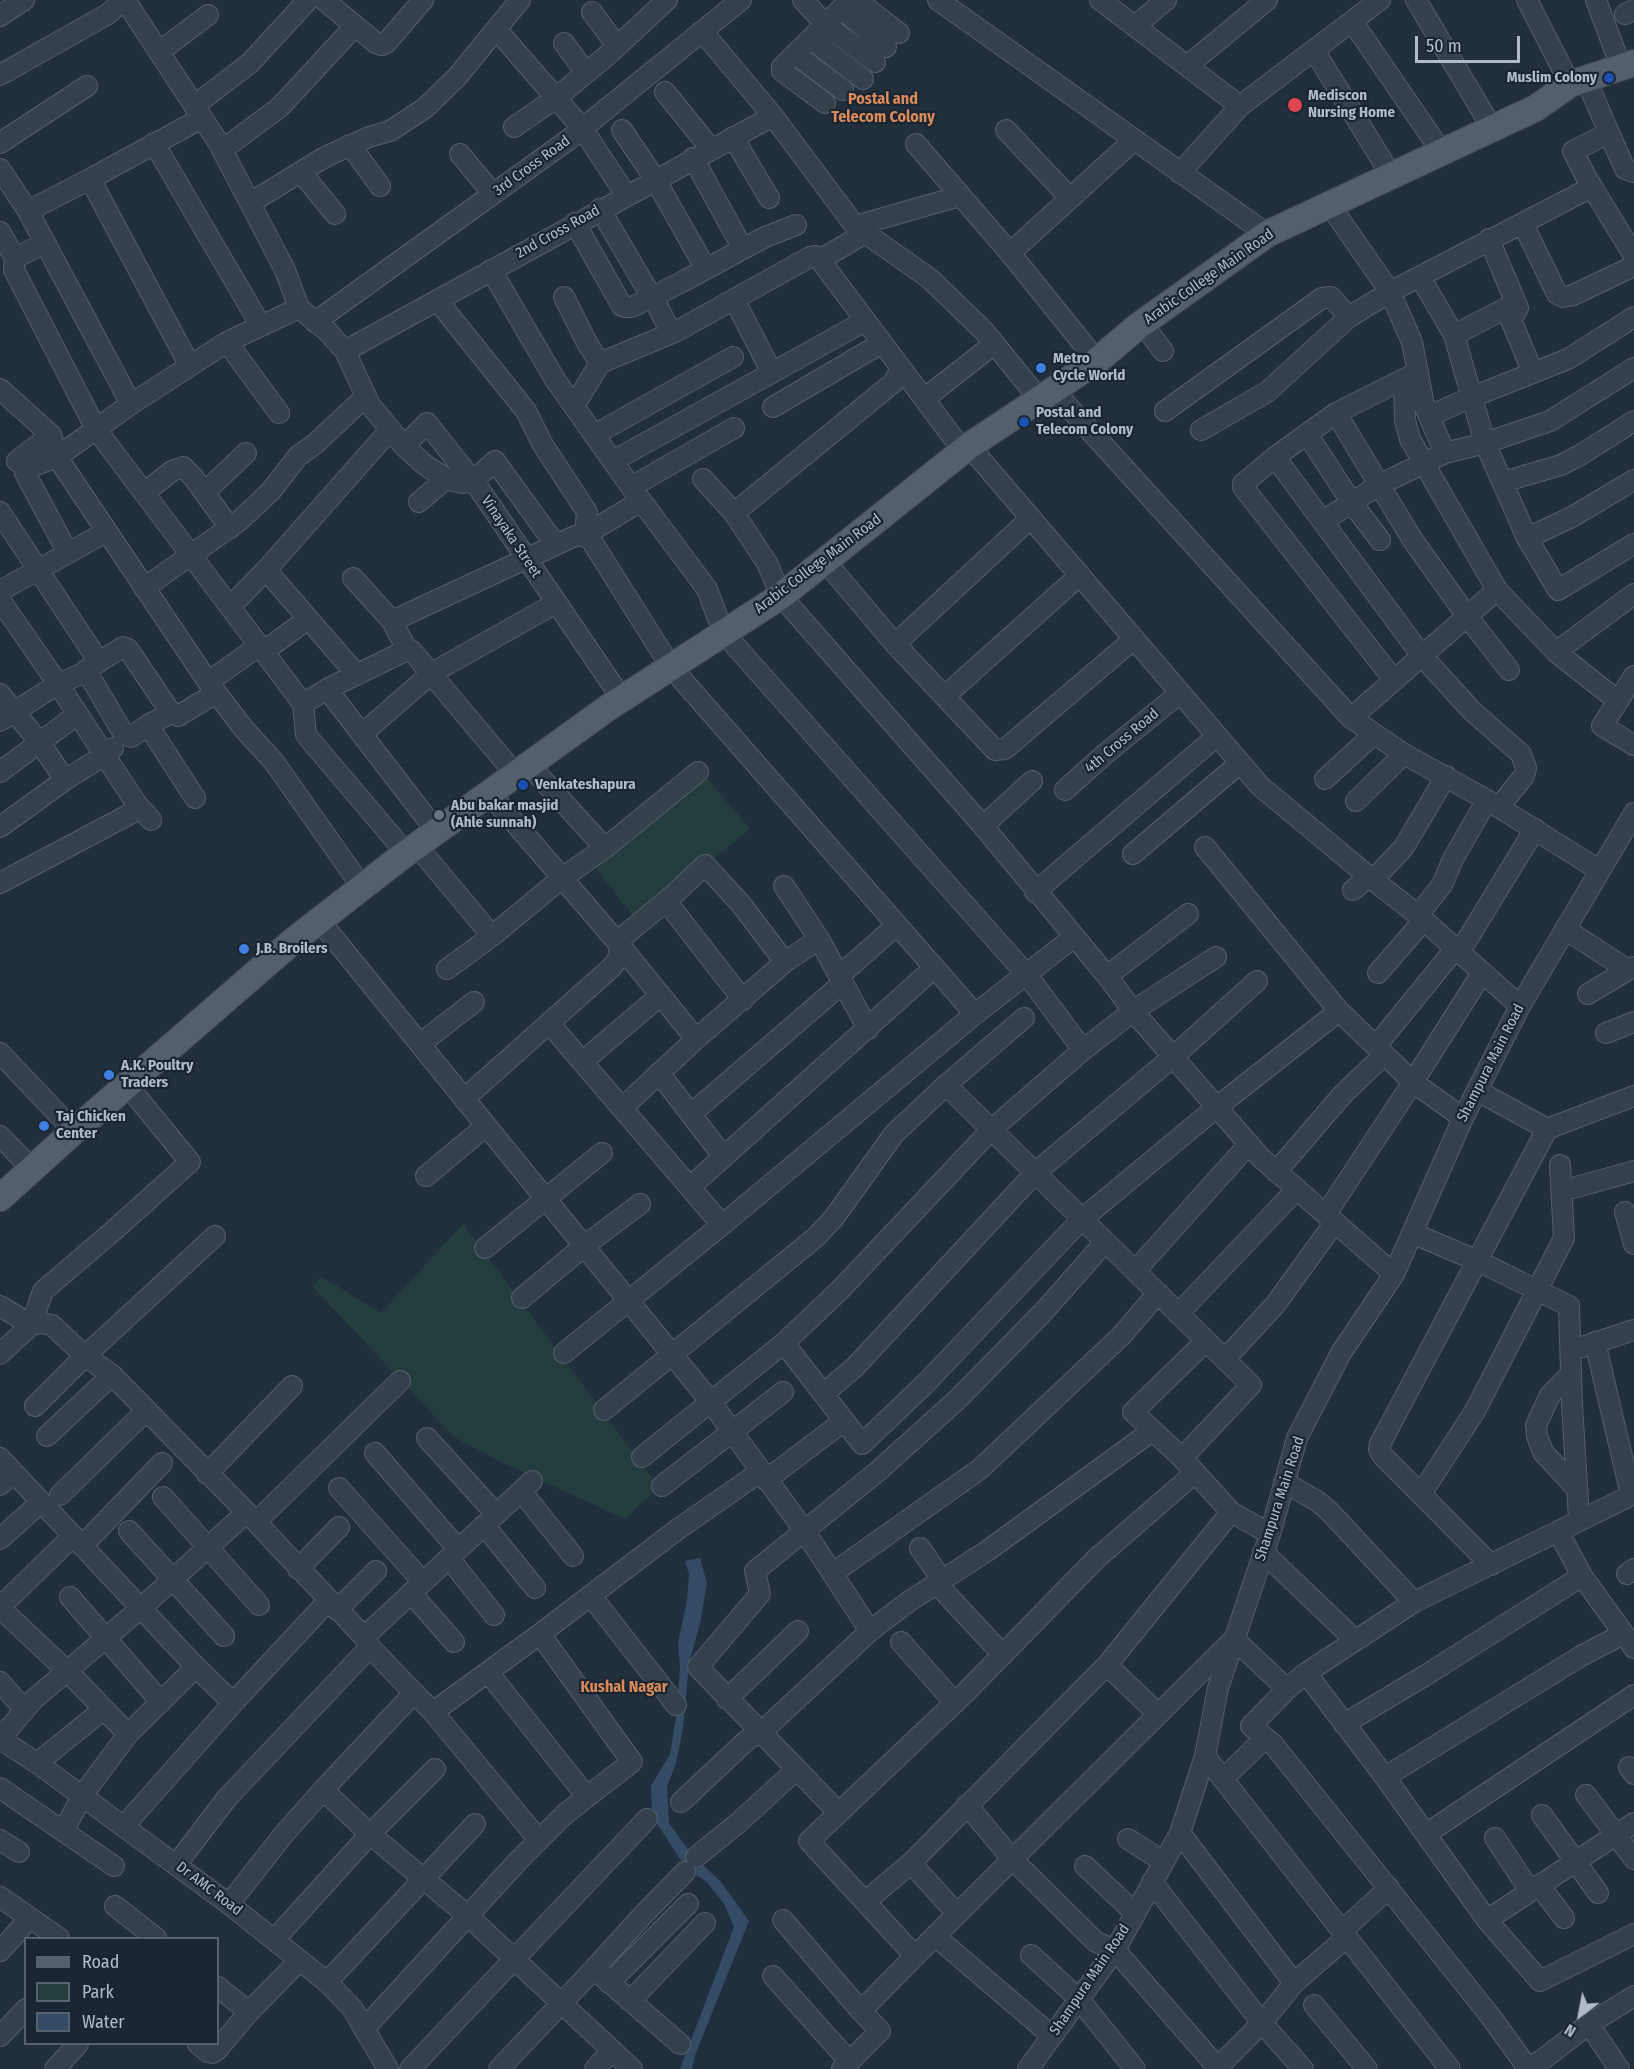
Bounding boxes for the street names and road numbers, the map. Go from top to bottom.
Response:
street label: 3rd Cross Road [490,132,574,200]
street label: 2nd Cross Road [513,201,603,263]
street label: Arabic College Main Road [1141,225,1277,329]
street label: Vinayaka Street [477,493,545,581]
street label: Arabic College Main Road [751,510,885,618]
street label: 4th Cross Road [1081,705,1163,777]
street label: Shampura Main Road [1453,1001,1529,1125]
street label: Shampura Main Road [1251,1434,1309,1564]
street label: Dr AMC Road [172,1858,246,1920]
street label: Shampura Main Road [1046,1921,1134,2039]

